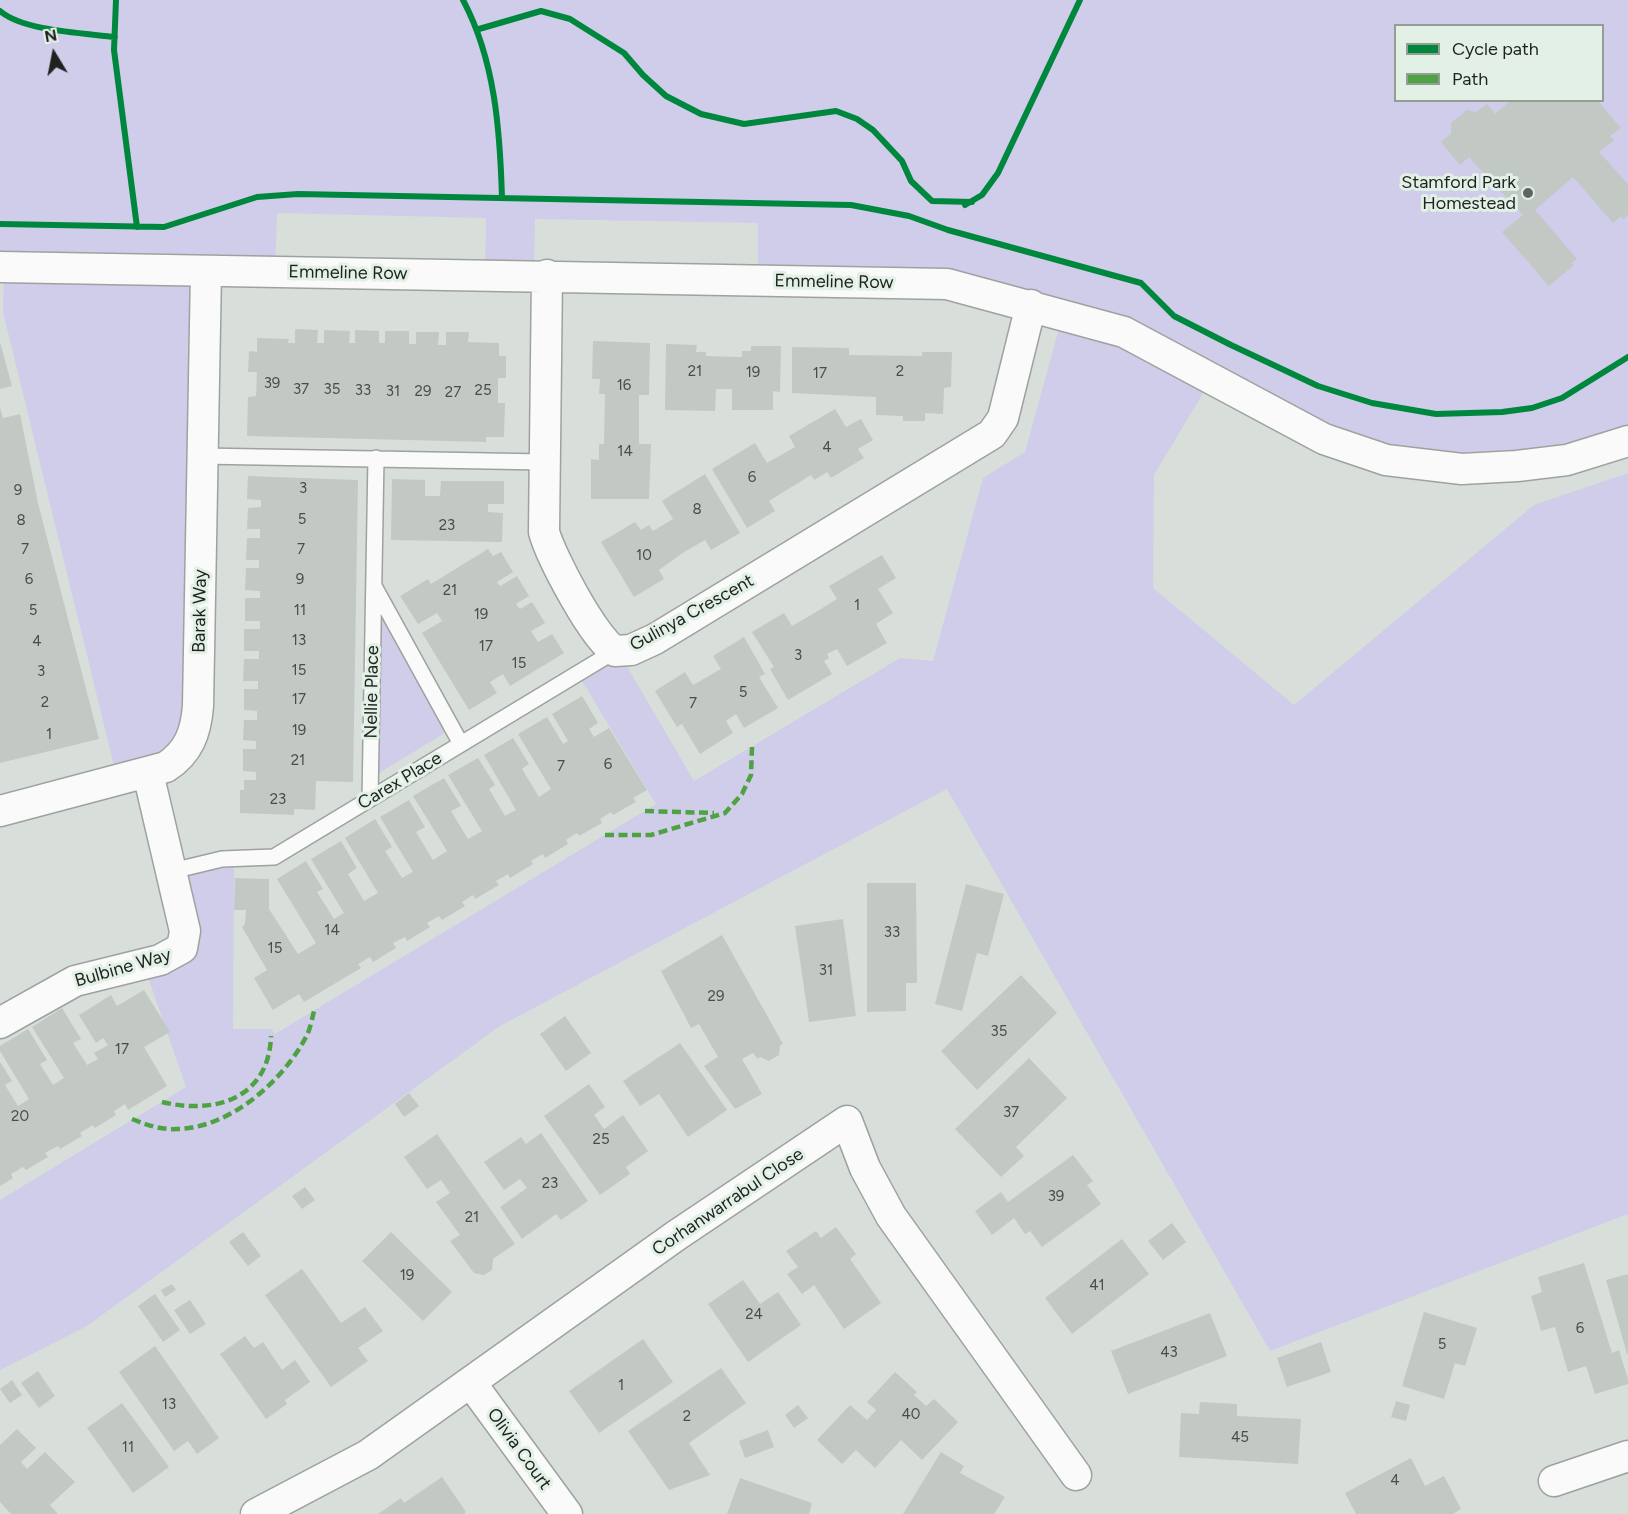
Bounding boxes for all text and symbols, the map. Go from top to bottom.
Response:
north arrow [24,24,84,84]
legend [1394,24,1604,102]
text: N [43,25,59,46]
text: Cycle path [1452,38,1539,60]
text: Path [1452,68,1488,90]
place label: Stamford Park Homestead [1401,172,1516,214]
marker: Stamford Park Homestead [1521,186,1535,200]
street label: Emmeline Row [288,261,408,285]
street label: Emmeline Row [774,270,894,294]
house number: 21 [688,363,702,381]
house number: 2 [896,363,904,381]
house number: 19 [746,364,760,382]
house number: 17 [813,365,827,383]
house number: 39 [264,375,280,393]
house number: 16 [617,377,631,395]
house number: 37 [293,381,309,399]
house number: 35 [324,381,340,399]
house number: 33 [355,382,371,400]
house number: 25 [474,382,492,400]
house number: 31 [386,383,400,401]
house number: 29 [415,383,431,401]
house number: 27 [445,384,461,402]
house number: 4 [822,439,832,457]
house number: 14 [617,443,633,461]
house number: 6 [748,469,756,487]
house number: 3 [299,480,307,498]
house number: 9 [14,482,22,500]
house number: 8 [692,501,702,519]
house number: 5 [298,511,306,529]
house number: 8 [16,512,26,530]
house number: 23 [439,517,455,535]
house number: 7 [21,541,29,559]
house number: 7 [297,541,305,559]
house number: 10 [636,547,652,565]
street label: Barak Way [188,569,212,653]
street label: Gulinya Crescent [626,570,758,656]
house number: 6 [25,571,33,589]
house number: 9 [296,571,304,589]
house number: 21 [443,582,457,600]
house number: 1 [854,597,860,615]
house number: 5 [29,602,37,620]
house number: 11 [294,602,306,620]
house number: 19 [474,606,488,624]
house number: 13 [292,632,306,650]
house number: 4 [32,633,42,651]
house number: 17 [479,638,493,656]
street label: Nellie Place [360,645,384,739]
house number: 3 [794,647,802,665]
house number: 15 [512,655,526,673]
house number: 15 [292,662,306,680]
house number: 3 [37,663,45,681]
house number: 5 [739,684,747,702]
house number: 17 [292,691,306,709]
house number: 2 [41,694,49,712]
house number: 7 [689,695,697,713]
house number: 19 [292,722,306,740]
house number: 1 [46,726,52,744]
street label: Carex Place [354,748,446,814]
house number: 21 [291,752,305,770]
house number: 6 [604,756,612,774]
house number: 7 [557,758,565,776]
house number: 23 [270,791,286,809]
house number: 14 [324,922,340,940]
house number: 33 [884,924,900,942]
house number: 15 [268,940,282,958]
street label: Bulbine Way [72,944,174,992]
house number: 31 [819,962,833,980]
house number: 29 [708,988,724,1006]
house number: 35 [991,1023,1007,1041]
house number: 17 [115,1041,129,1059]
house number: 37 [1003,1104,1019,1122]
house number: 20 [11,1108,29,1126]
house number: 25 [592,1131,610,1149]
street label: Corhanwarrabul Close [648,1143,808,1261]
house number: 23 [542,1175,558,1193]
house number: 39 [1048,1188,1064,1206]
house number: 21 [465,1209,479,1227]
house number: 19 [400,1267,414,1285]
house number: 41 [1089,1277,1105,1295]
house number: 24 [745,1306,763,1324]
house number: 6 [1576,1320,1584,1338]
house number: 5 [1438,1336,1446,1354]
house number: 43 [1160,1344,1178,1362]
house number: 1 [618,1377,624,1395]
house number: 13 [162,1396,176,1414]
street label: Olivia Court [482,1404,556,1494]
house number: 40 [902,1406,920,1424]
house number: 2 [683,1408,691,1426]
house number: 45 [1231,1429,1249,1447]
house number: 11 [122,1439,134,1457]
house number: 4 [1390,1472,1400,1490]

